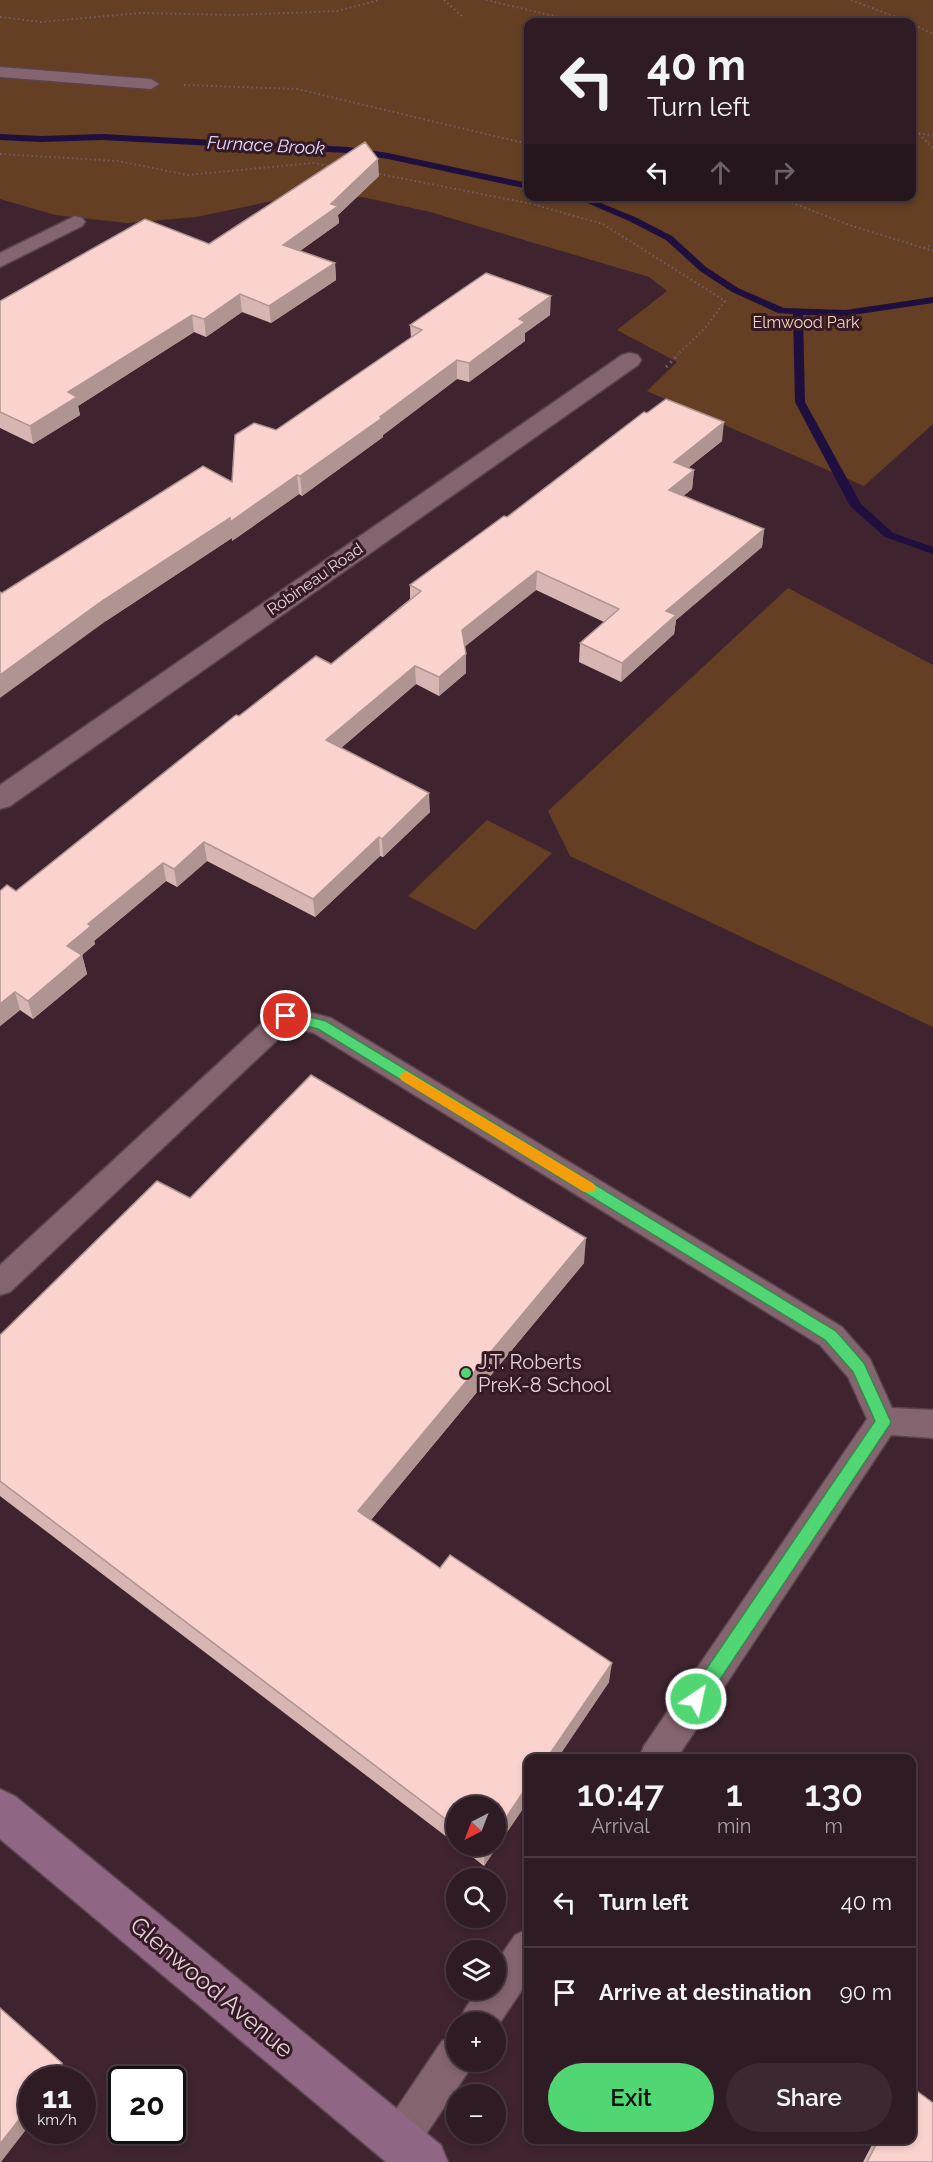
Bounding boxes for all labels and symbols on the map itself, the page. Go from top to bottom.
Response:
water label: Furnace Brook [206,131,326,159]
park label: Elmwood Park [752,313,860,332]
street label: Robineau Road [263,539,367,619]
pin [260,990,311,1041]
place label: J.T. Roberts PreK-8 School [478,1350,611,1397]
marker: J.T. Roberts PreK-8 School [459,1366,473,1380]
position arrow [664,1667,728,1731]
north arrow [446,1796,506,1856]
street label: Glenwood Avenue [125,1910,299,2064]
speed limit sign: 20 [108,2066,186,2144]

